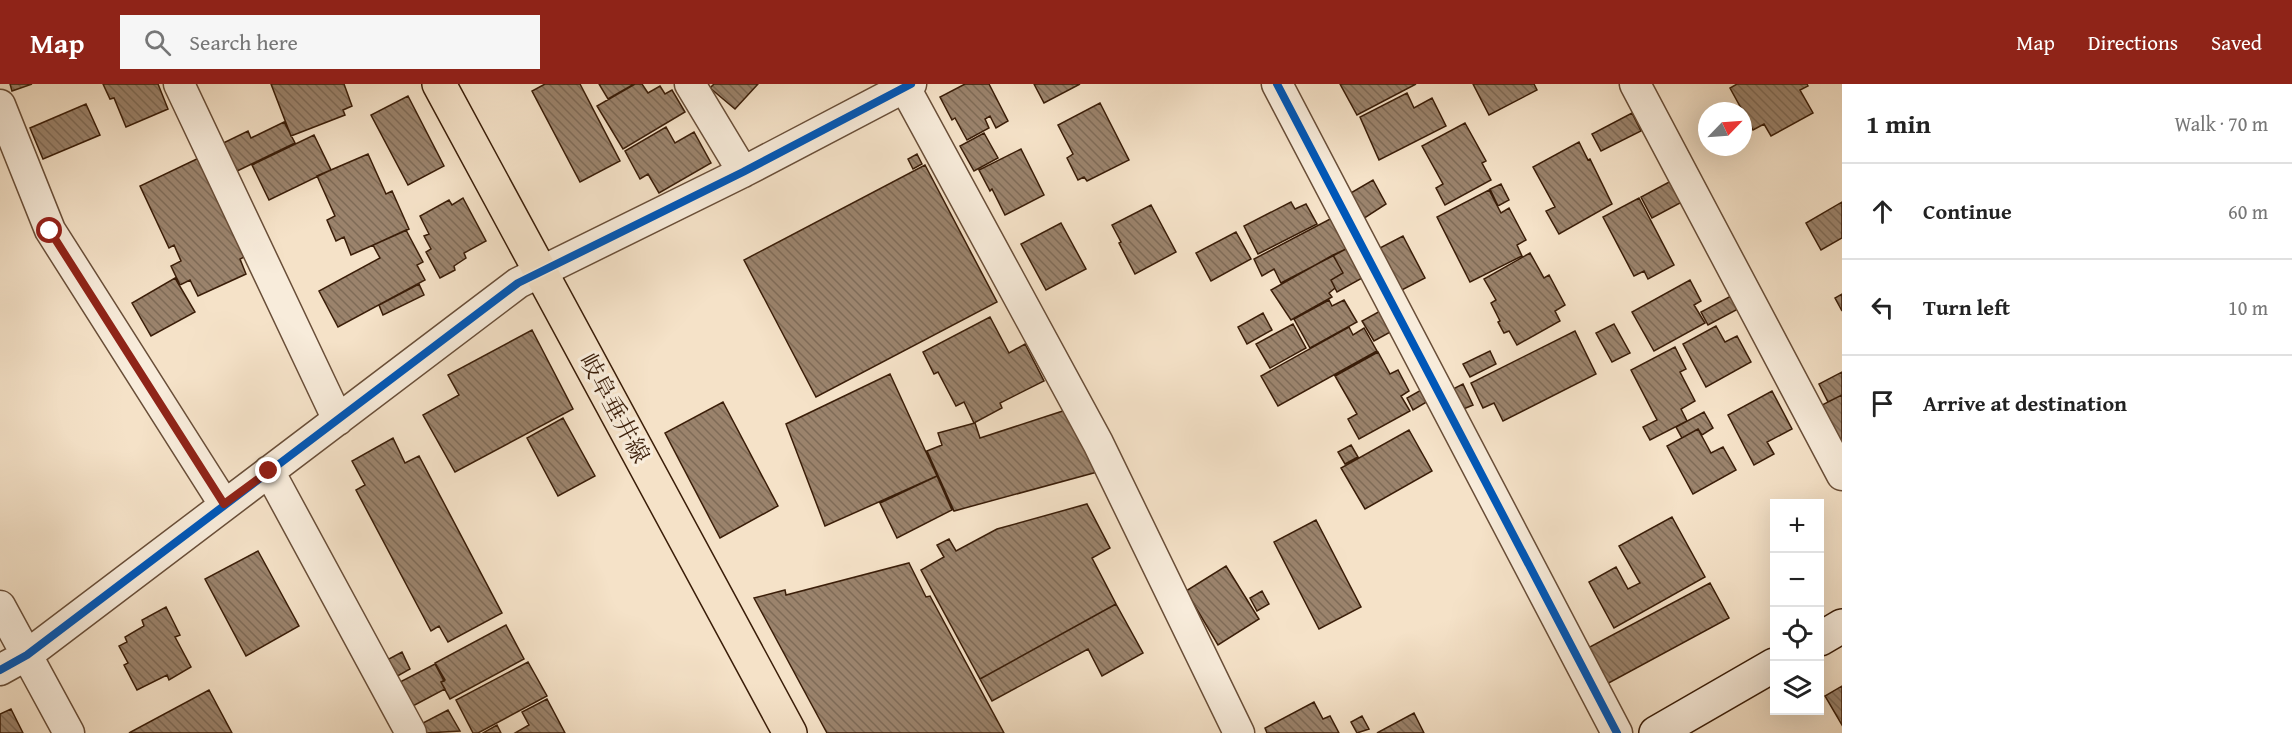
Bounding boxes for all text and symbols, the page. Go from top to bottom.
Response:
search box [120,15,540,69]
text: Map [30,22,84,63]
icon: search [141,26,174,59]
text: Search here [189,26,298,58]
text: Map [2016,27,2055,58]
text: Directions [2088,27,2178,58]
text: Saved [2211,27,2262,58]
north arrow [1698,102,1752,156]
text: 1 min [1866,104,1931,143]
text: Walk · 70 m [2174,109,2268,138]
icon: ahead [1866,195,1899,228]
text: Continue [1923,195,2012,227]
text: 60 m [2228,197,2268,226]
route start [36,217,62,243]
icon: left [1866,291,1899,324]
text: Turn left [1923,291,2010,323]
text: 10 m [2228,293,2268,322]
street label: 岐阜垂井線 [571,347,659,469]
icon: arrive [1866,387,1899,420]
text: Arrive at destination [1923,387,2127,419]
route end [255,457,281,483]
map controls [1770,499,1824,715]
button: + [1770,499,1824,553]
button: − [1770,553,1824,607]
button: locate [1770,607,1824,661]
button: layers [1770,661,1824,715]

